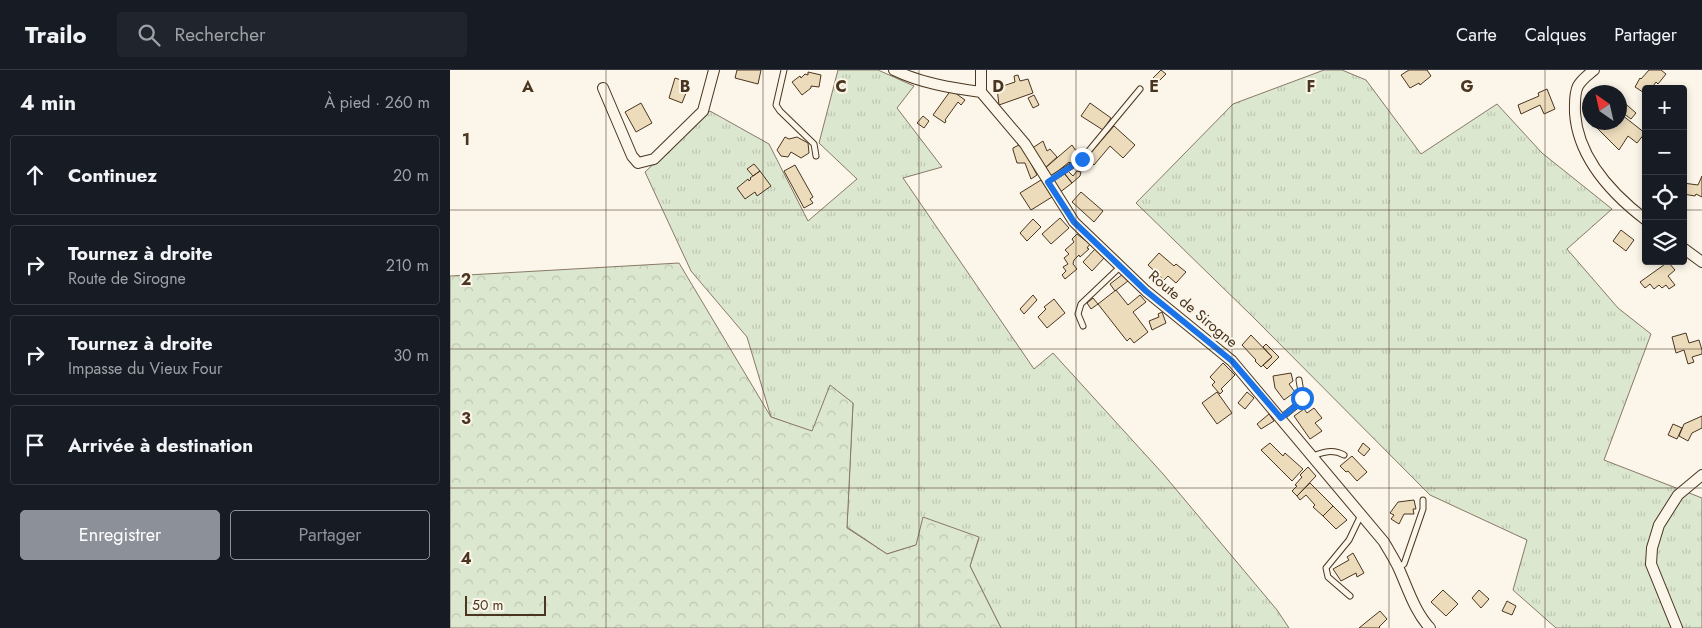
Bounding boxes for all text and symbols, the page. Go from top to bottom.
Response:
search box [117,12,467,57]
text: Trailo [25,17,87,52]
icon: search [135,21,163,49]
text: Rechercher [175,21,265,48]
text: Carte [1456,22,1497,48]
text: Calques [1525,22,1586,48]
text: Partager [1614,22,1677,48]
text: A [521,75,534,98]
text: B [680,75,690,98]
text: C [835,75,847,98]
text: D [992,75,1004,98]
text: E [1149,75,1159,98]
text: F [1307,75,1315,98]
text: G [1460,75,1474,98]
north arrow [1582,85,1627,130]
map controls [1642,85,1687,265]
button: + [1642,85,1687,130]
text: 4 min [20,88,76,118]
text: À pied · 260 m [324,91,430,114]
text: 1 [462,128,470,151]
button: − [1642,130,1687,175]
route end [1071,148,1094,171]
icon: ahead [21,161,49,189]
text: Continuez [68,162,157,189]
text: 20 m [393,164,429,187]
button: locate [1642,175,1687,220]
button: layers [1642,220,1687,265]
text: Tournez à droite [68,240,213,267]
icon: right [21,251,49,279]
text: 210 m [386,254,429,277]
street label: Route de Sirogne [1144,265,1243,353]
text: Route de Sirogne [68,267,186,290]
text: 2 [461,268,471,291]
text: Tournez à droite [68,330,213,357]
icon: right [21,341,49,369]
text: 30 m [393,344,429,367]
text: Impasse du Vieux Four [68,357,223,380]
route start [1291,387,1314,410]
text: 3 [461,407,471,430]
icon: arrive [21,431,49,459]
text: Arrivée à destination [68,432,253,459]
button: Enregistrer [20,510,220,560]
button: Partager [230,510,430,560]
text: 4 [460,547,472,570]
scale bar [465,593,546,616]
text: 50 m [472,595,503,615]

